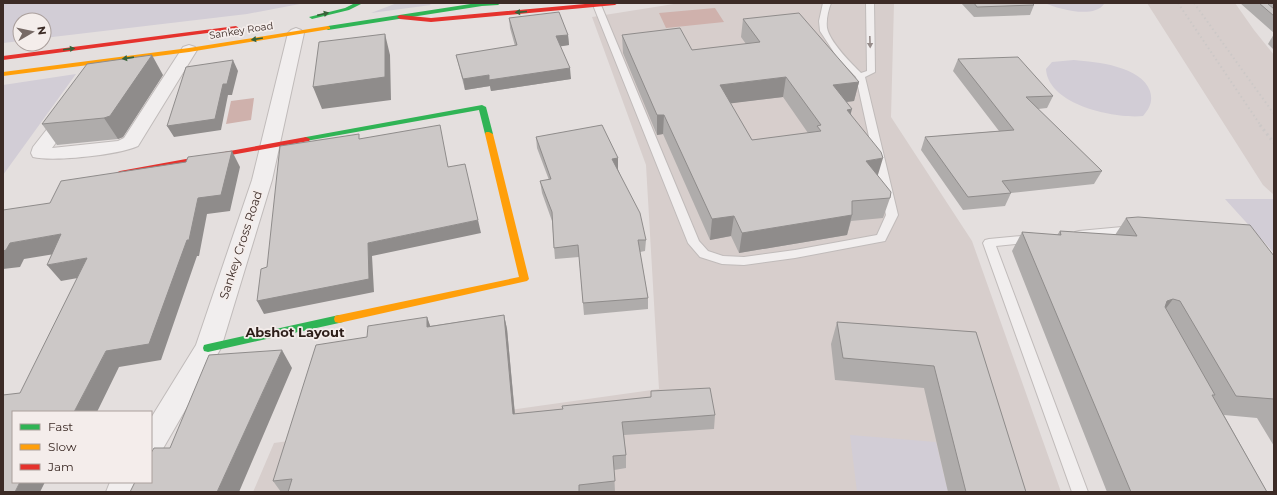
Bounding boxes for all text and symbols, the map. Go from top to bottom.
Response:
one-way arrow [515,8,527,15]
one-way arrow [317,11,329,17]
north arrow [12,12,52,52]
street label: Sankey Road [208,19,274,42]
text: N [34,25,49,36]
one-way arrow [251,36,263,42]
one-way arrow [867,36,873,49]
one-way arrow [63,46,76,52]
one-way arrow [122,55,134,61]
street label: Sankey Cross Road [216,189,265,301]
district label: Abshot Layout [244,324,345,340]
legend [12,411,152,483]
text: Fast [48,419,73,434]
text: Slow [48,439,77,454]
text: Jam [47,459,74,474]

